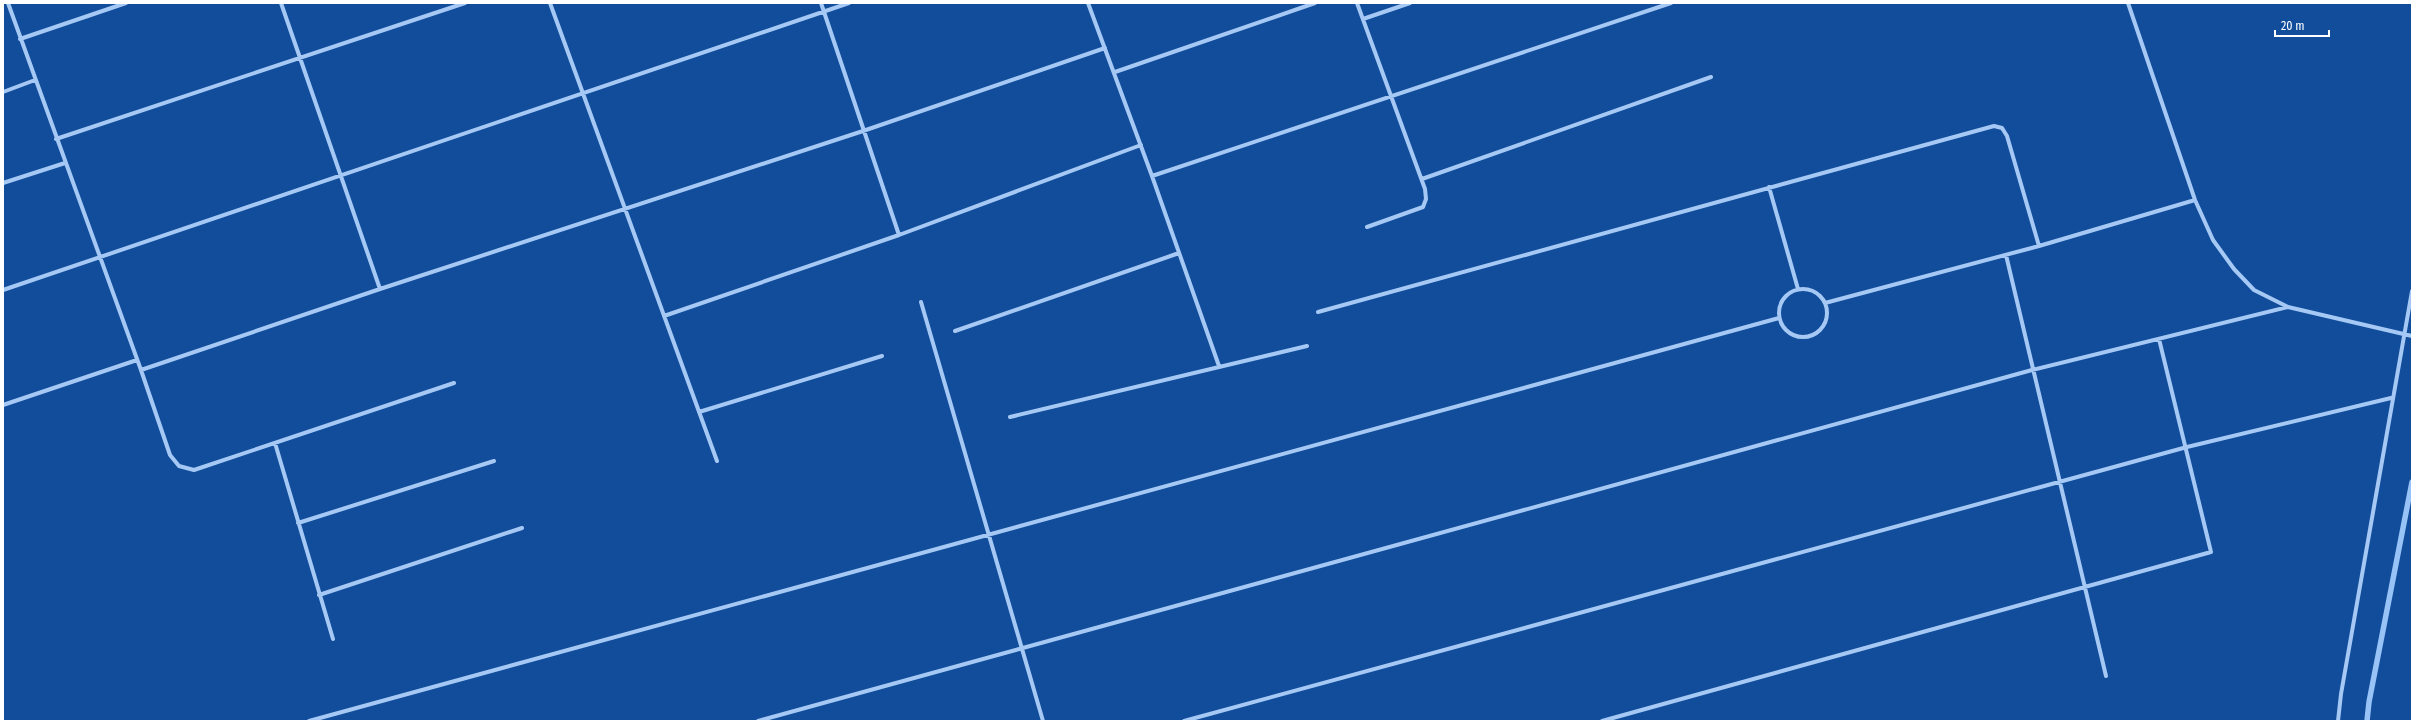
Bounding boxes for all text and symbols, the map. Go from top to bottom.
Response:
scale bar [2275,12,2329,38]
text: 20 m [2281,19,2305,33]

